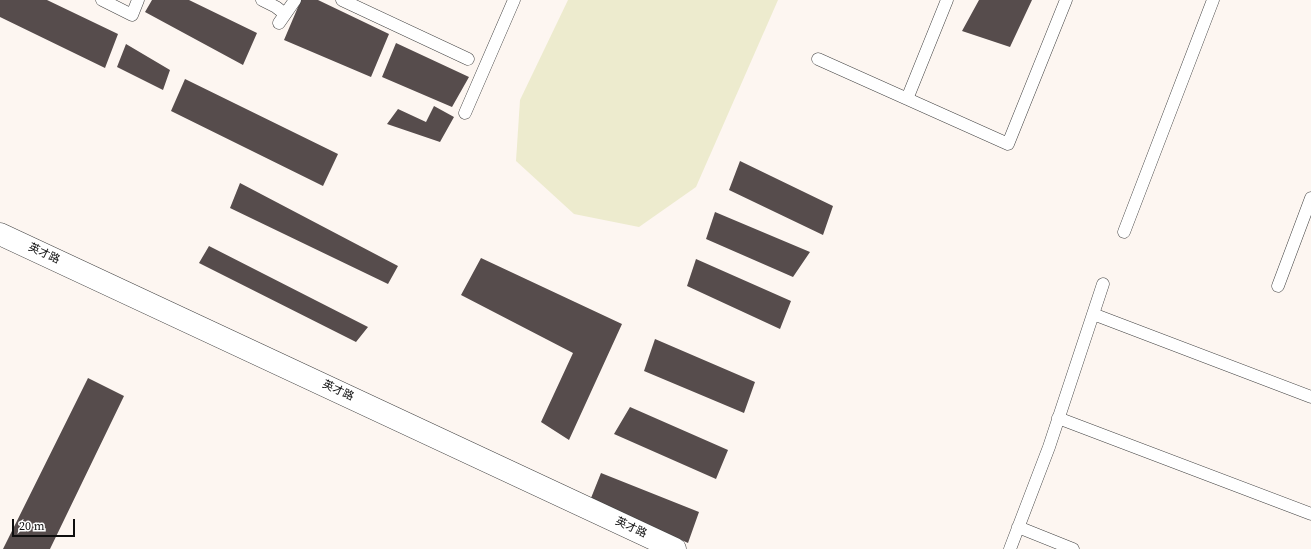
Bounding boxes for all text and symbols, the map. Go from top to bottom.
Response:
street label: 英才路 [26,241,62,267]
street label: 英才路 [320,378,356,404]
scale bar [14,511,77,537]
street label: 英才路 [613,515,649,541]
text: 20 m [19,518,45,534]

